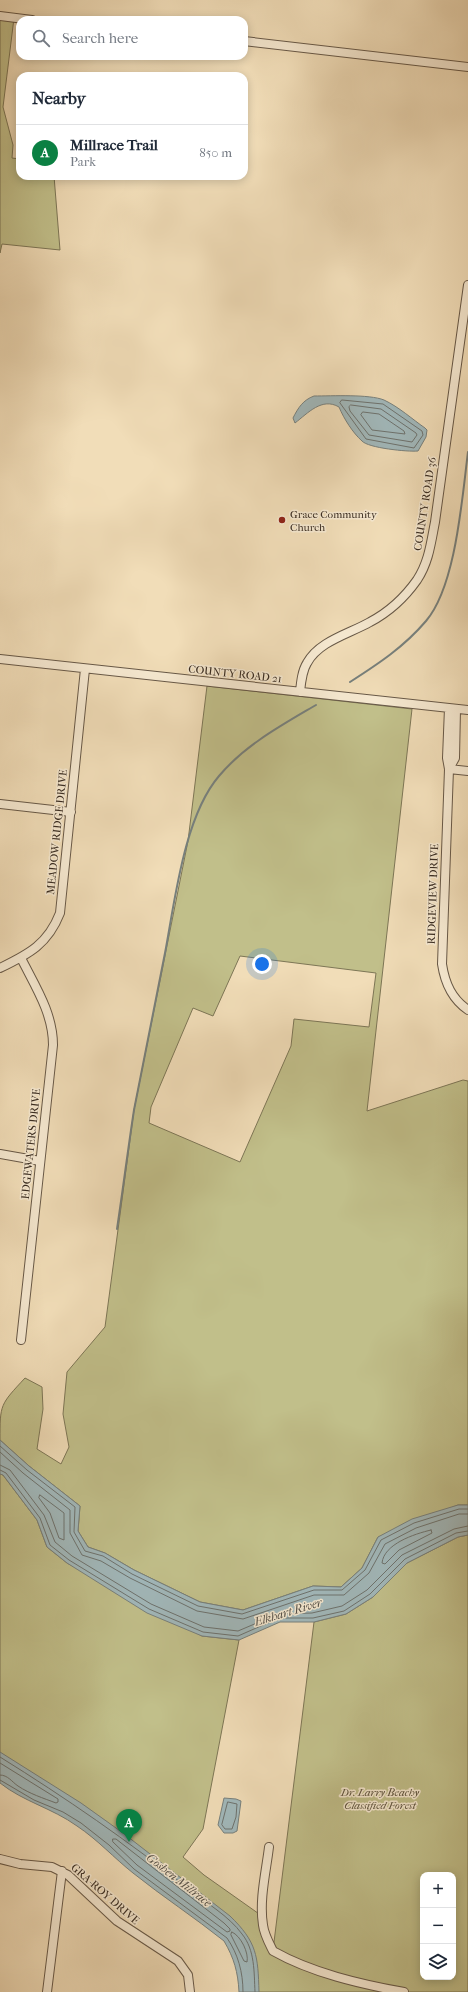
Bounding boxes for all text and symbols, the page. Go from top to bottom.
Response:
search box [16,16,248,60]
icon: search [30,27,52,49]
text: Search here [62,29,138,47]
text: Nearby [32,88,86,108]
text: Millrace Trail [70,136,158,154]
text: A [41,145,49,160]
text: 850 m [199,145,232,160]
text: Park [70,154,96,169]
street label: COUNTY ROAD 36 [411,456,439,552]
place label: Grace Community Church [290,508,378,534]
marker: Grace Community Church [277,515,287,525]
street label: COUNTY ROAD 21 [188,663,282,685]
street label: MEADOW RIDGE DRIVE [44,768,70,895]
street label: RIDGEVIEW DRIVE [425,843,441,945]
your location [252,954,272,974]
street label: EDGEWATERS DRIVE [19,1088,43,1200]
water label: Elkhart River [251,1595,325,1629]
park label: Dr. Larry Beachy Classified Forest [340,1786,420,1812]
pin: A [116,1809,142,1842]
water label: Goshen Millrace [144,1850,215,1910]
street label: GRA-ROY DRIVE [68,1861,142,1927]
map controls [420,1872,456,1980]
button: + [420,1872,456,1908]
button: − [420,1908,456,1944]
button: layers [420,1944,456,1980]

